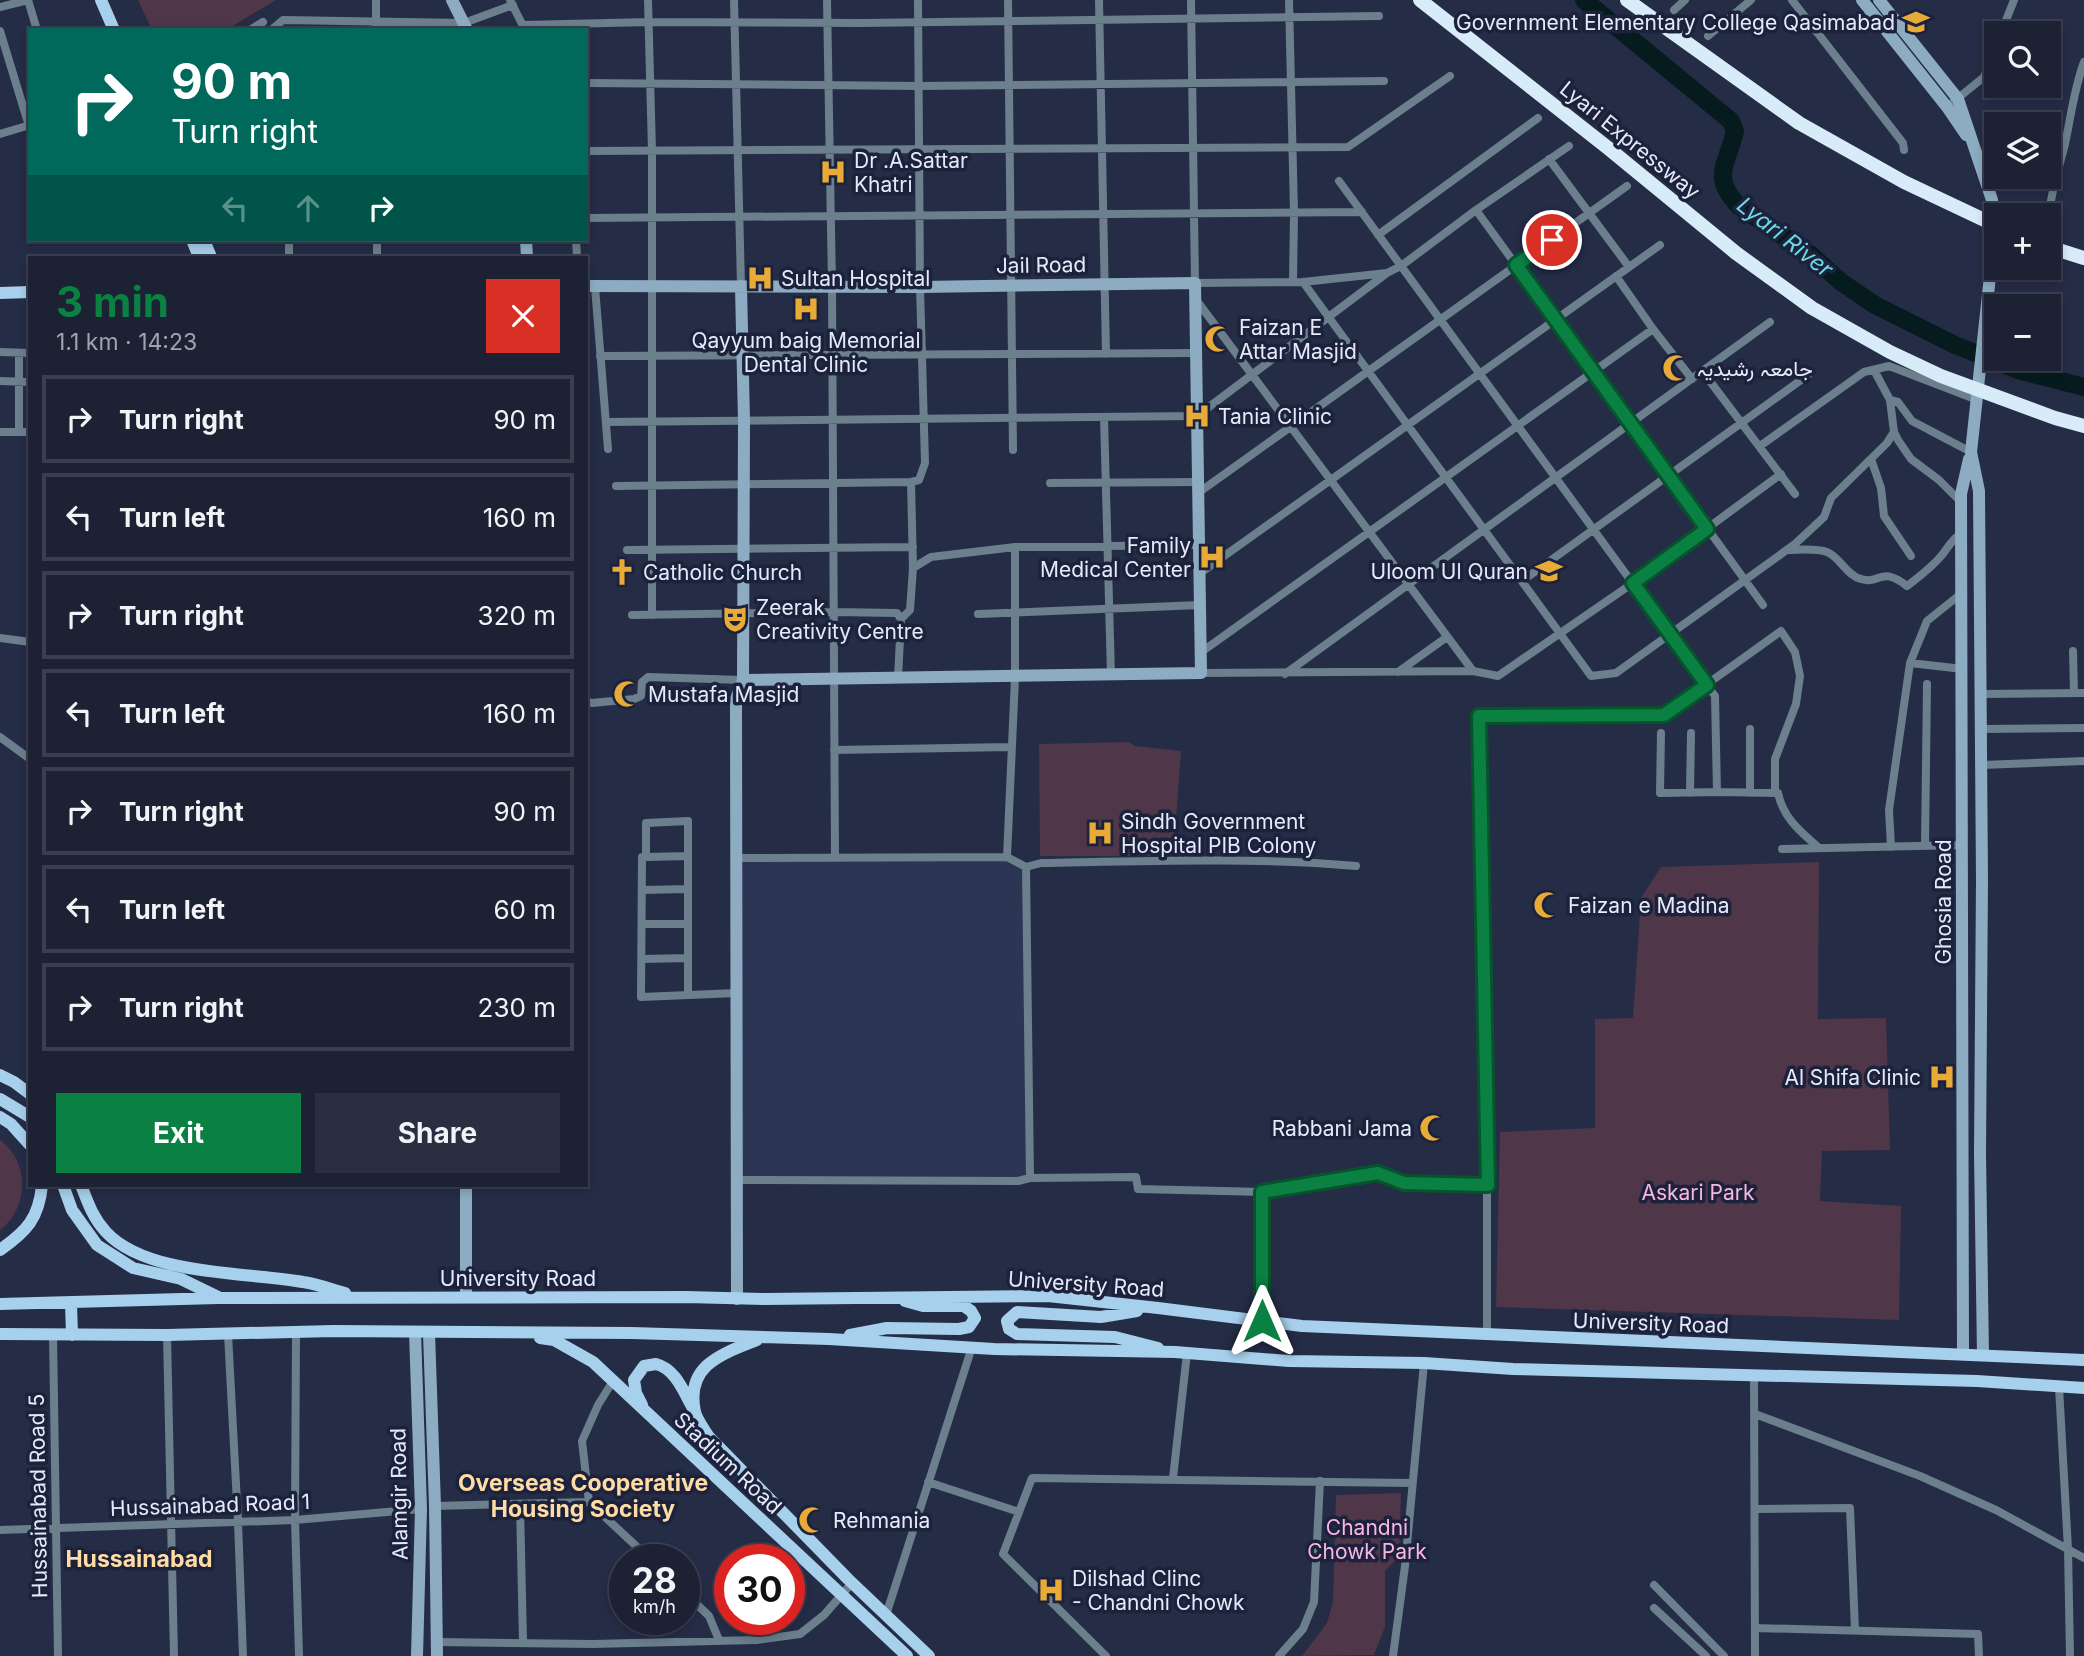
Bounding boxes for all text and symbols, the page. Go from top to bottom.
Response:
school or university icon: Government Elementary College Qasimabad [1901,7,1931,37]
place label: Government Elementary College Qasimabad [1456,10,1895,35]
map controls [1984,21,2061,371]
button: search [1984,21,2061,98]
text: 90 m [171,52,292,111]
icon: right [56,56,147,147]
street label: Lyari Expressway [1555,76,1705,204]
text: Turn right [171,112,318,151]
button: layers [1984,112,2061,189]
place label: Dr .A.Sattar Khatri [854,148,968,197]
hospital icon: Dr .A.Sattar Khatri [818,157,848,187]
icon: left [216,189,254,227]
icon: ahead [289,189,327,227]
icon: right [362,189,400,227]
water label: Lyari River [1732,191,1840,284]
button: + [1984,203,2061,280]
pin [1522,210,1582,270]
icon: arrive [1533,221,1571,259]
street label: Jail Road [996,252,1086,278]
hospital icon: Sultan Hospital [745,263,775,293]
place label: Sultan Hospital [781,266,930,291]
text: 3 min [56,276,169,327]
button: close [486,279,560,353]
hospital icon: Qayyum baig Memorial Dental Clinic [791,294,821,324]
button: − [1984,294,2061,371]
place label: Faizan E Attar Masjid [1239,315,1357,364]
mosque icon: Faizan E Attar Masjid [1203,324,1233,354]
text: 1.1 km · 14:23 [56,328,197,356]
place label: Qayyum baig Memorial Dental Clinic [692,328,921,377]
mosque icon: جامعہ رشیدیہ [1661,353,1691,383]
place label: جامعہ رشیدیہ [1697,356,1813,382]
icon: right [60,400,98,438]
hospital icon: Tania Clinic [1182,401,1212,431]
text: Turn right [119,404,244,435]
text: 90 m [493,404,556,435]
place label: Tania Clinic [1218,404,1332,429]
icon: left [60,498,98,536]
text: Turn left [119,502,225,533]
text: 160 m [483,502,556,533]
place label: Family Medical Center [1040,533,1191,582]
hospital icon: Family Medical Center [1197,542,1227,572]
school or university icon: Uloom Ul Quran [1534,556,1564,586]
church icon: Catholic Church [607,557,637,587]
place label: Uloom Ul Quran [1371,559,1528,584]
place label: Catholic Church [643,560,802,585]
place label: Zeerak Creativity Centre [756,595,924,644]
icon: right [60,596,98,634]
text: Turn right [119,600,244,631]
text: 320 m [478,600,556,631]
theatre icon: Zeerak Creativity Centre [720,604,750,634]
mosque icon: Mustafa Masjid [612,679,642,709]
place label: Mustafa Masjid [648,682,799,707]
icon: left [60,694,98,732]
text: Turn left [119,698,225,729]
text: 160 m [483,698,556,729]
icon: right [60,792,98,830]
text: Turn right [119,796,244,827]
text: 90 m [493,796,556,827]
place label: Sindh Government Hospital PIB Colony [1121,809,1316,858]
hospital icon: Sindh Government Hospital PIB Colony [1085,818,1115,848]
street label: Ghosia Road [1931,839,1956,965]
icon: left [60,890,98,928]
mosque icon: Faizan e Madina [1532,890,1562,920]
place label: Faizan e Madina [1568,893,1730,918]
text: Turn left [119,894,225,925]
text: 60 m [493,894,556,925]
icon: right [60,988,98,1026]
text: Turn right [119,992,244,1023]
text: 230 m [478,992,556,1023]
hospital icon: Al Shifa Clinic [1927,1062,1957,1092]
place label: Al Shifa Clinic [1784,1065,1921,1090]
button: Exit [56,1093,301,1173]
button: Share [315,1093,560,1173]
mosque icon: Rabbani Jama [1418,1113,1448,1143]
place label: Rabbani Jama [1272,1116,1412,1141]
park label: Askari Park [1641,1180,1755,1205]
street label: University Road [440,1266,596,1291]
street label: University Road [1007,1266,1165,1302]
position arrow [1225,1284,1299,1358]
street label: University Road [1572,1308,1730,1338]
street label: Hussainabad Road 5 [24,1394,52,1598]
street label: Stadium Road [669,1407,787,1519]
street label: Alamgir Road [385,1428,413,1560]
district label: Overseas Cooperative Housing Society [458,1469,708,1523]
street label: Hussainabad Road 1 [110,1489,310,1521]
mosque icon: Rehmania [797,1505,827,1535]
place label: Rehmania [833,1508,930,1533]
park label: Chandni Chowk Park [1307,1515,1427,1564]
speed limit sign: 30 [714,1544,805,1635]
district label: Hussainabad [65,1545,213,1573]
text: 28 [632,1559,677,1601]
place label: Dilshad Clinc - Chandni Chowk [1072,1566,1245,1615]
hospital icon: Dilshad Clinc - Chandni Chowk [1036,1575,1066,1605]
text: km/h [633,1596,676,1617]

